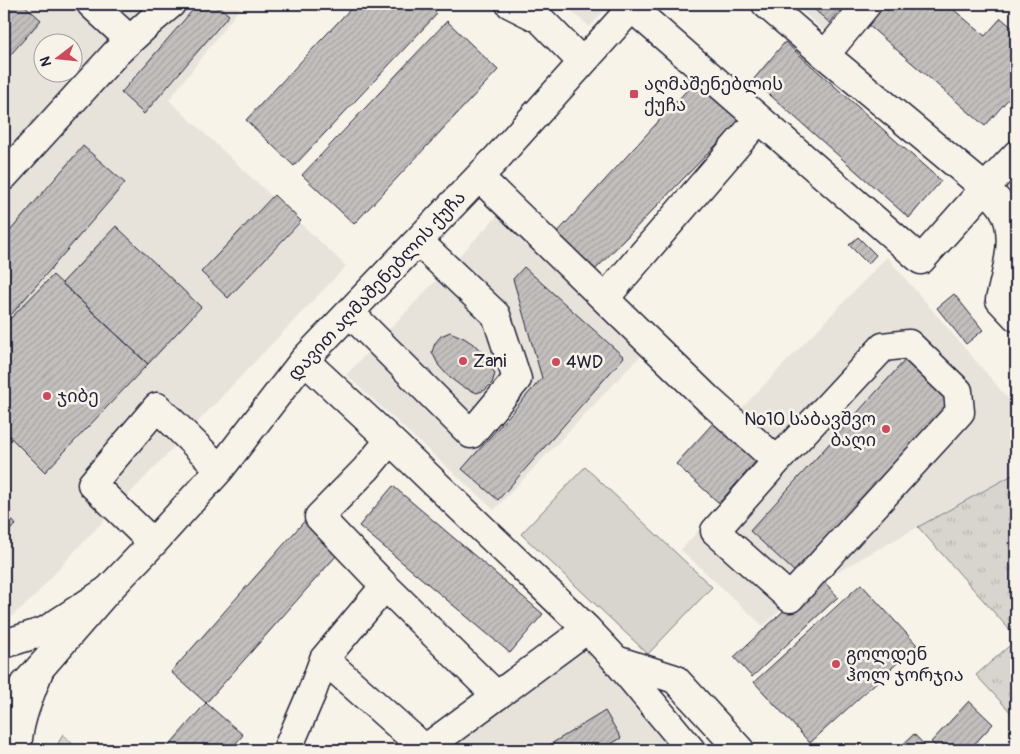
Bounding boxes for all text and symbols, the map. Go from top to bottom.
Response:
north arrow [32,32,82,82]
text: N [37,55,55,68]
place label: აღმაშენებლის ქუჩა [644,73,783,117]
marker: აღმაშენებლის ქუჩა [628,88,640,100]
street label: დავით აღმაშენებლის ქუჩა [283,186,471,386]
place label: Zani [473,350,507,373]
place label: 4WD [566,351,603,374]
marker: Zani [457,355,469,367]
marker: 4WD [550,356,562,368]
place label: ჯიბე [57,385,99,408]
marker: ჯიბე [41,390,53,402]
place label: №10 საბავშვო ბაღი [744,408,876,452]
marker: №10 საბავშვო ბაღი [880,423,892,435]
place label: გოლდენ ჰოლ ჯორჯია [846,643,964,687]
marker: გოლდენ ჰოლ ჯორჯია [830,658,842,670]

